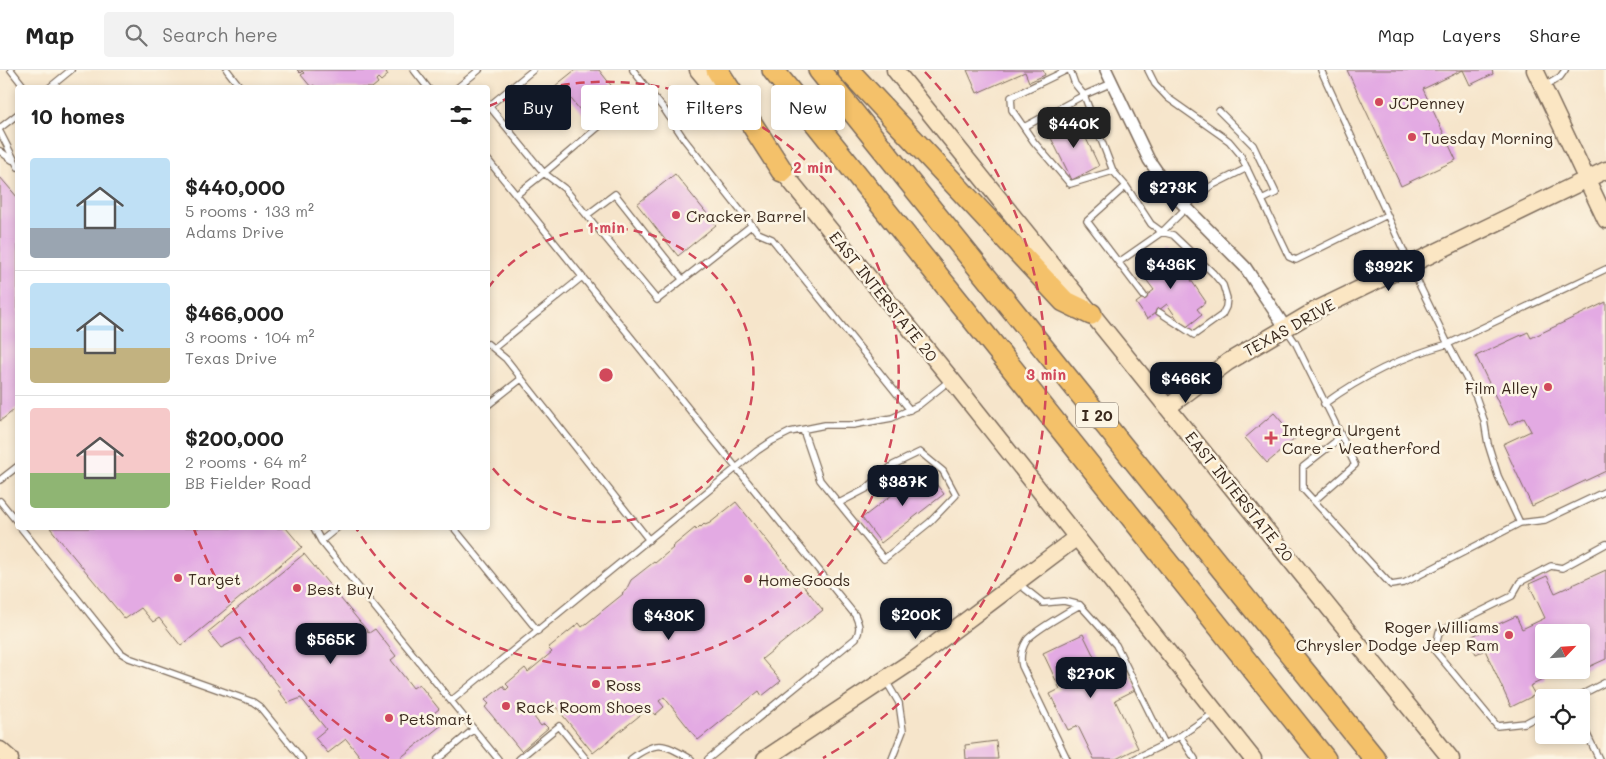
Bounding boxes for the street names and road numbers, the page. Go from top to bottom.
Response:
street label: EAST INTERSTATE 20 [825,227,943,365]
street label: TEXAS DRIVE [1239,293,1339,361]
road number: I 20 [1076,402,1118,428]
street label: EAST INTERSTATE 20 [1181,427,1299,565]

